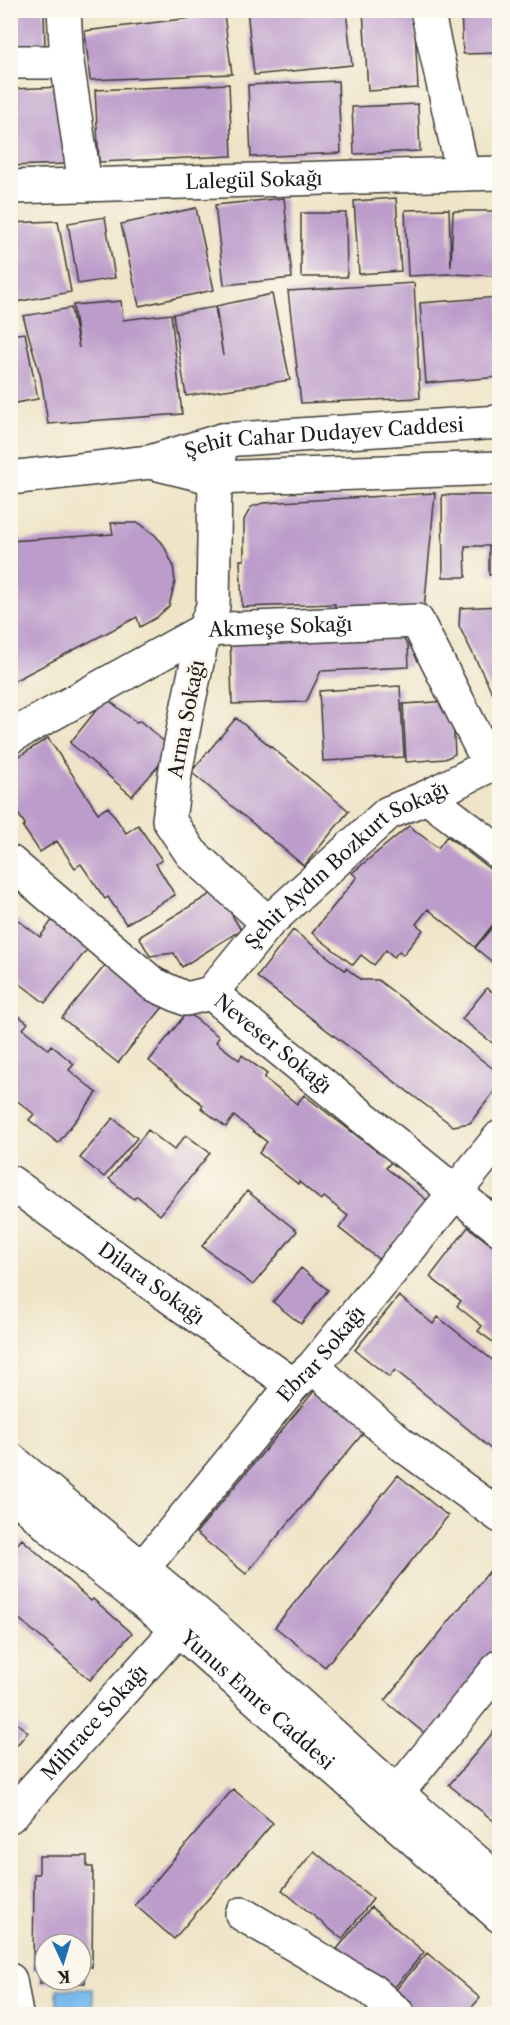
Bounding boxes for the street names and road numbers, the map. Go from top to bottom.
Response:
street label: Lalegül Sokağı [185,166,323,194]
street label: Şehit Cahar Dudayev Caddesi [182,412,464,463]
street label: Akmeşe Sokağı [207,612,353,642]
street label: Arma Sokağı [163,658,209,781]
street label: Şehit Aydın Bozkurt Sokağı [240,776,453,954]
street label: Neveser Sokağı [210,989,336,1099]
street label: Dilara Sokağı [93,1237,209,1330]
street label: Ebrar Sokağı [272,1301,370,1407]
street label: Yunus Emre Caddesi [175,1625,339,1775]
street label: Mihrace Sokağı [36,1659,152,1785]

